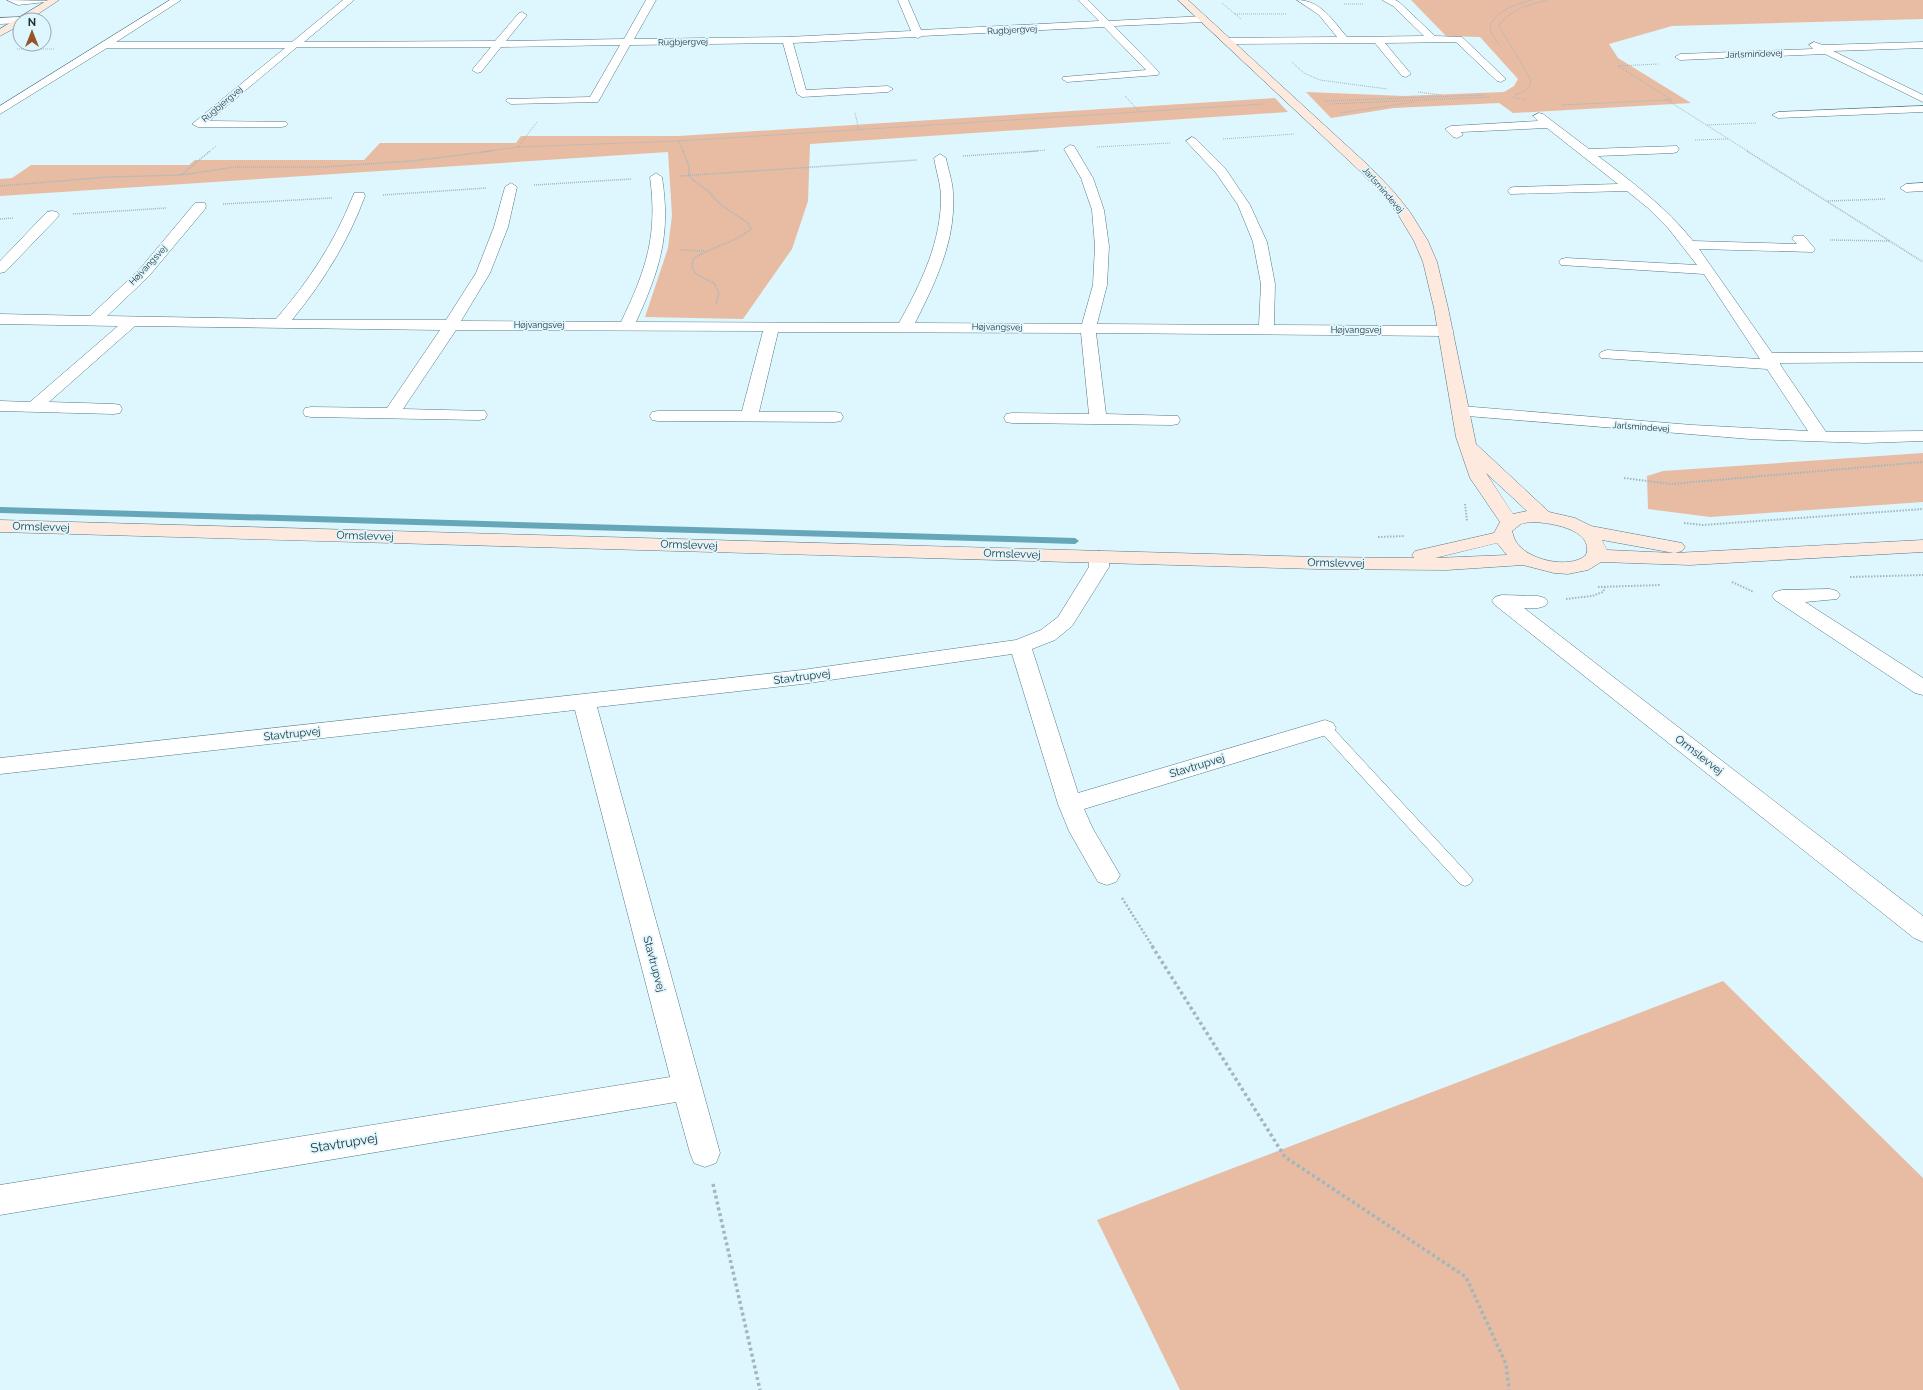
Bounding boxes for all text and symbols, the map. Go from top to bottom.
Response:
north arrow [12,12,52,52]
text: N [28,16,36,29]
street label: Rugbjergvej [987,24,1037,36]
street label: Rugbjergvej [658,37,708,47]
street label: Jarlsmindevej [1725,48,1783,60]
street label: Rugbjergvej [200,84,244,124]
street label: Jarlsmindevej [1360,165,1406,215]
street label: Højvangsvej [127,243,169,287]
street label: Højvangsvej [514,320,564,330]
street label: Højvangsvej [972,322,1022,332]
street label: Højvangsvej [1331,325,1381,335]
street label: Jarlsmindevej [1612,420,1670,434]
street label: Ormslevvej [12,520,70,534]
street label: Ormslevvej [336,529,394,543]
street label: Ormslevvej [660,538,718,552]
street label: Ormslevvej [983,547,1041,561]
street label: Ormslevvej [1307,556,1365,570]
street label: Stavtrupvej [773,667,831,687]
street label: Stavtrupvej [263,725,321,743]
street label: Ormslevvej [1672,732,1726,778]
street label: Stavtrupvej [1168,751,1226,781]
street label: Stavtrupvej [640,935,668,993]
street label: Stavtrupvej [309,1130,379,1156]

